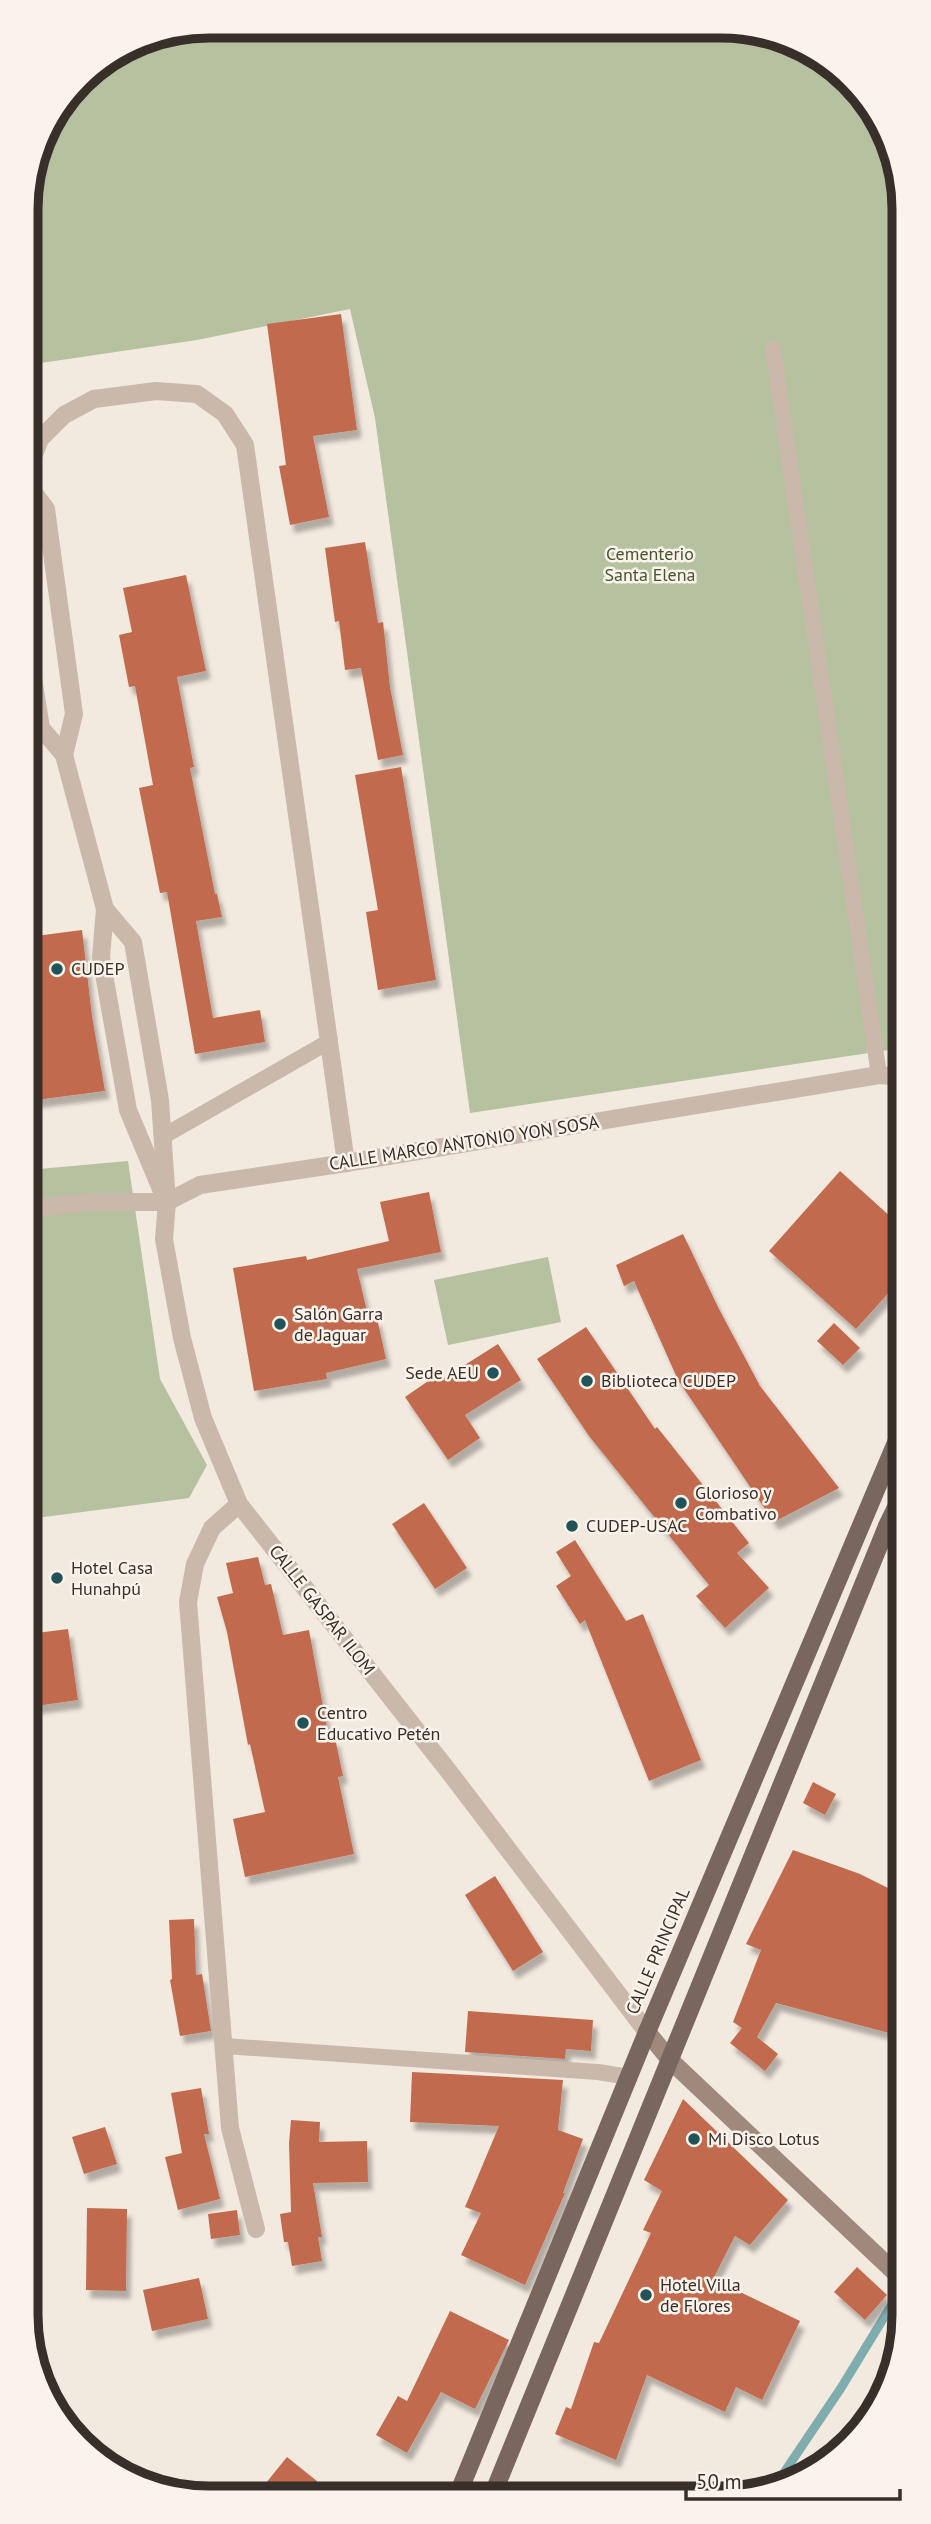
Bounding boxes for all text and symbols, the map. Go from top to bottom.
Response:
park label: Cementerio Santa Elena [605,542,696,586]
place label: CUDEP [71,957,125,980]
marker: CUDEP [49,961,65,977]
street label: CALLE MARCO ANTONIO YON SOSA [327,1110,601,1175]
place label: Salón Garra de Jaguar [294,1302,383,1346]
marker: Salón Garra de Jaguar [272,1316,288,1332]
place label: Sede AEU [405,1361,479,1384]
marker: Sede AEU [485,1365,501,1381]
place label: Biblioteca CUDEP [601,1369,736,1392]
marker: Biblioteca CUDEP [579,1373,595,1389]
place label: Glorioso y Combativo [695,1481,777,1525]
marker: Glorioso y Combativo [673,1495,689,1511]
place label: CUDEP-USAC [586,1514,688,1537]
marker: CUDEP-USAC [564,1518,580,1534]
street label: CALLE GASPAR ILOM [264,1540,381,1680]
place label: Hotel Casa Hunahpú [71,1556,153,1600]
marker: Hotel Casa Hunahpú [49,1570,65,1586]
place label: Centro Educativo Petén [317,1701,440,1745]
marker: Centro Educativo Petén [295,1715,311,1731]
street label: CALLE PRINCIPAL [620,1884,695,2018]
place label: Mi Disco Lotus [708,2127,819,2150]
marker: Mi Disco Lotus [686,2131,702,2147]
place label: Hotel Villa de Flores [660,2273,741,2317]
marker: Hotel Villa de Flores [638,2287,654,2303]
scale bar [686,2458,900,2502]
text: 50 m [696,2468,742,2495]

